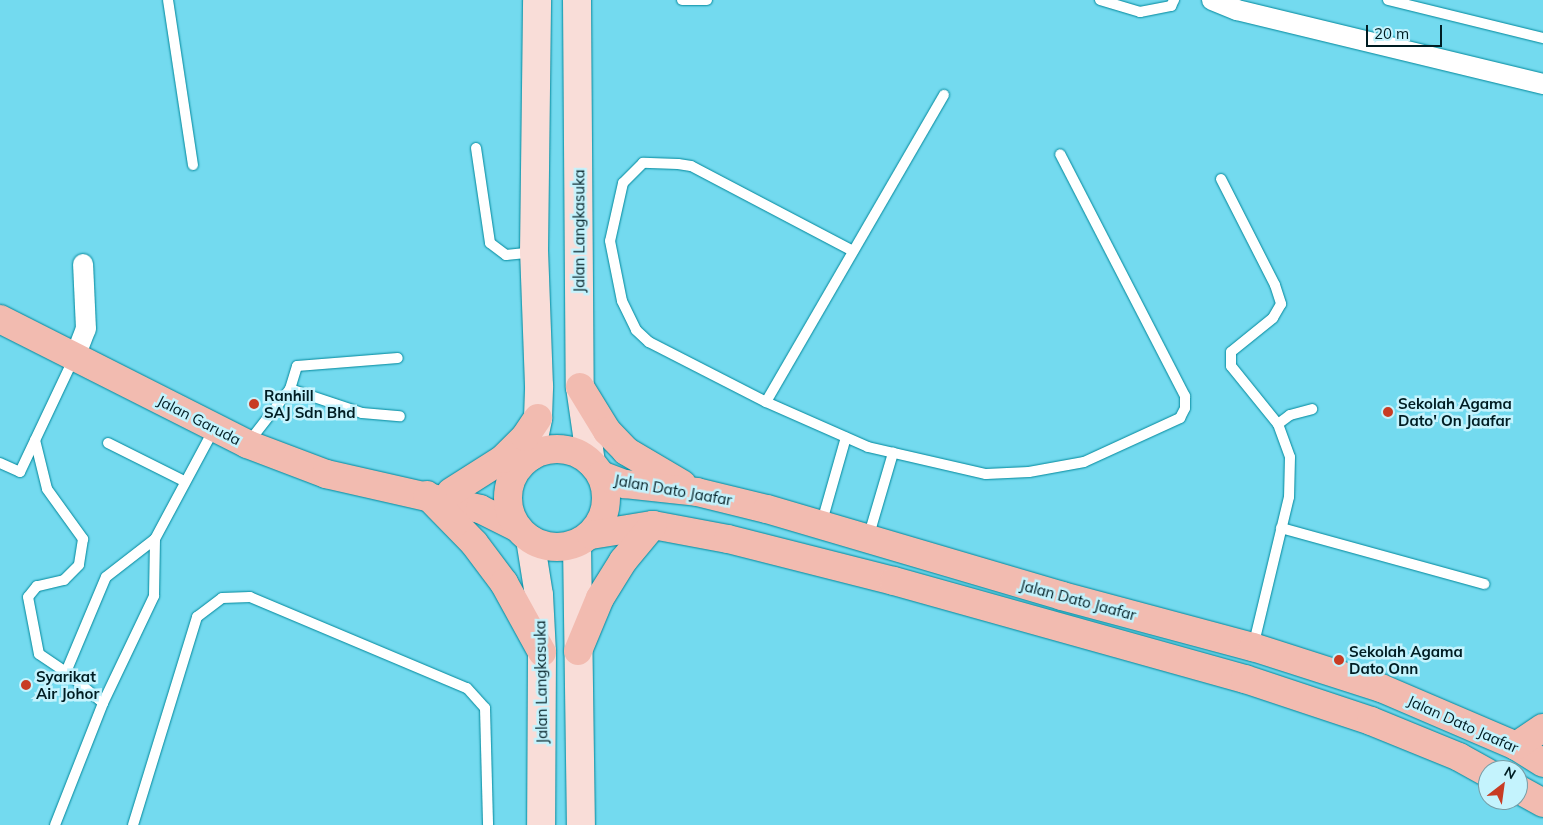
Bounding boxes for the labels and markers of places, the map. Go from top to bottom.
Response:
place label: Ranhill SAJ Sdn Bhd [264,386,356,421]
place label: Sekolah Agama Dato' On Jaafar [1398,394,1512,429]
marker: Ranhill SAJ Sdn Bhd [248,398,260,410]
marker: Sekolah Agama Dato' On Jaafar [1382,406,1394,418]
place label: Sekolah Agama Dato Onn [1349,642,1463,677]
marker: Sekolah Agama Dato Onn [1333,654,1345,666]
place label: Syarikat Air Johor [36,667,99,702]
marker: Syarikat Air Johor [20,679,32,691]

